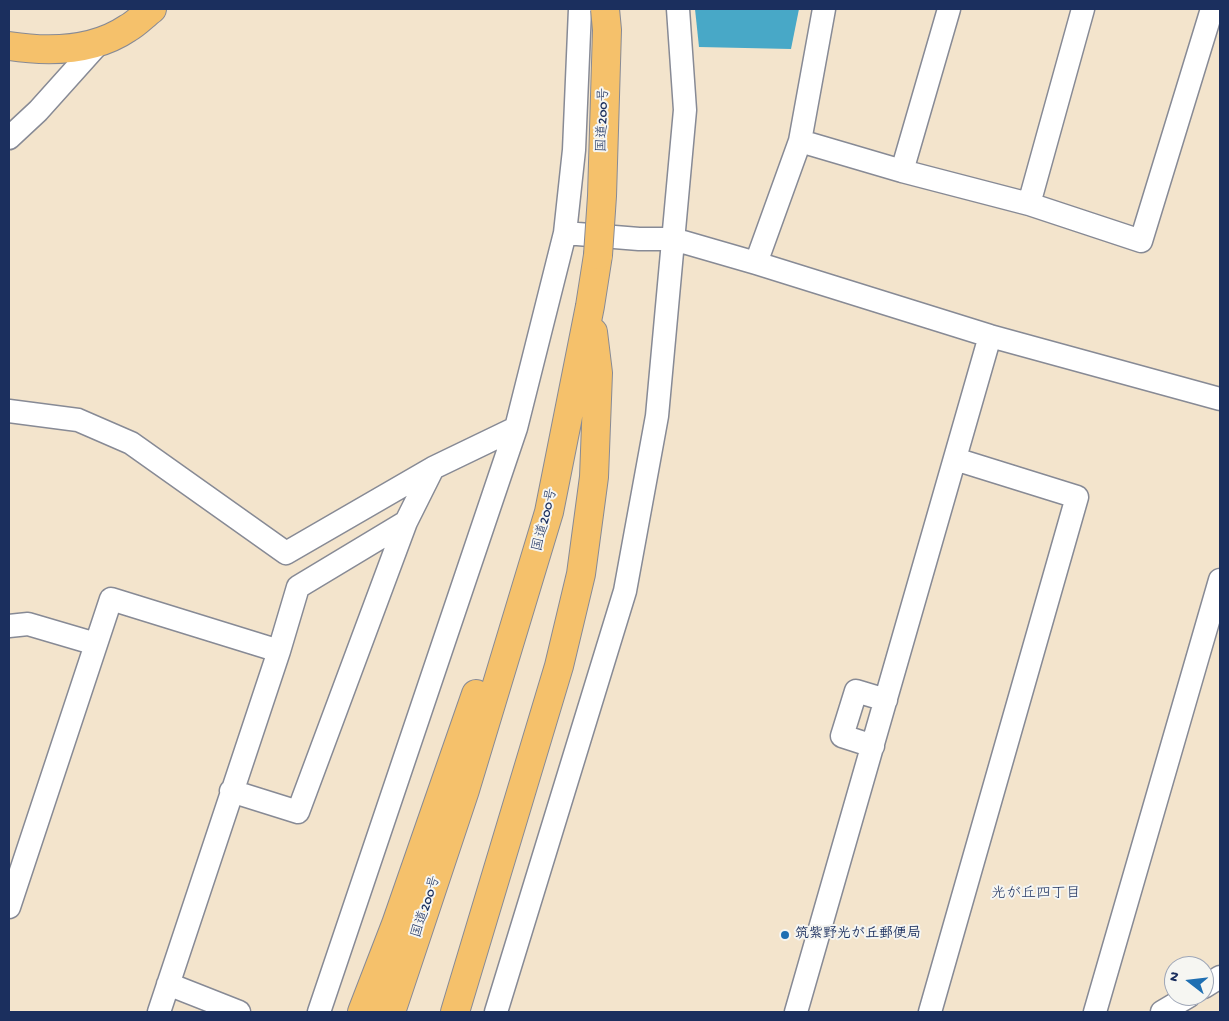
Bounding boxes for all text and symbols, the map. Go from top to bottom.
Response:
street label: 国道200号 [594,87,614,153]
street label: 国道200号 [530,487,562,553]
street label: 国道200号 [409,874,445,940]
district label: 光が丘四丁目 [991,886,1081,904]
place label: 筑紫野光が丘郵便局 [795,927,921,943]
marker: 筑紫野光が丘郵便局 [779,929,791,941]
north arrow [1164,956,1214,1006]
text: N [1166,970,1184,984]

